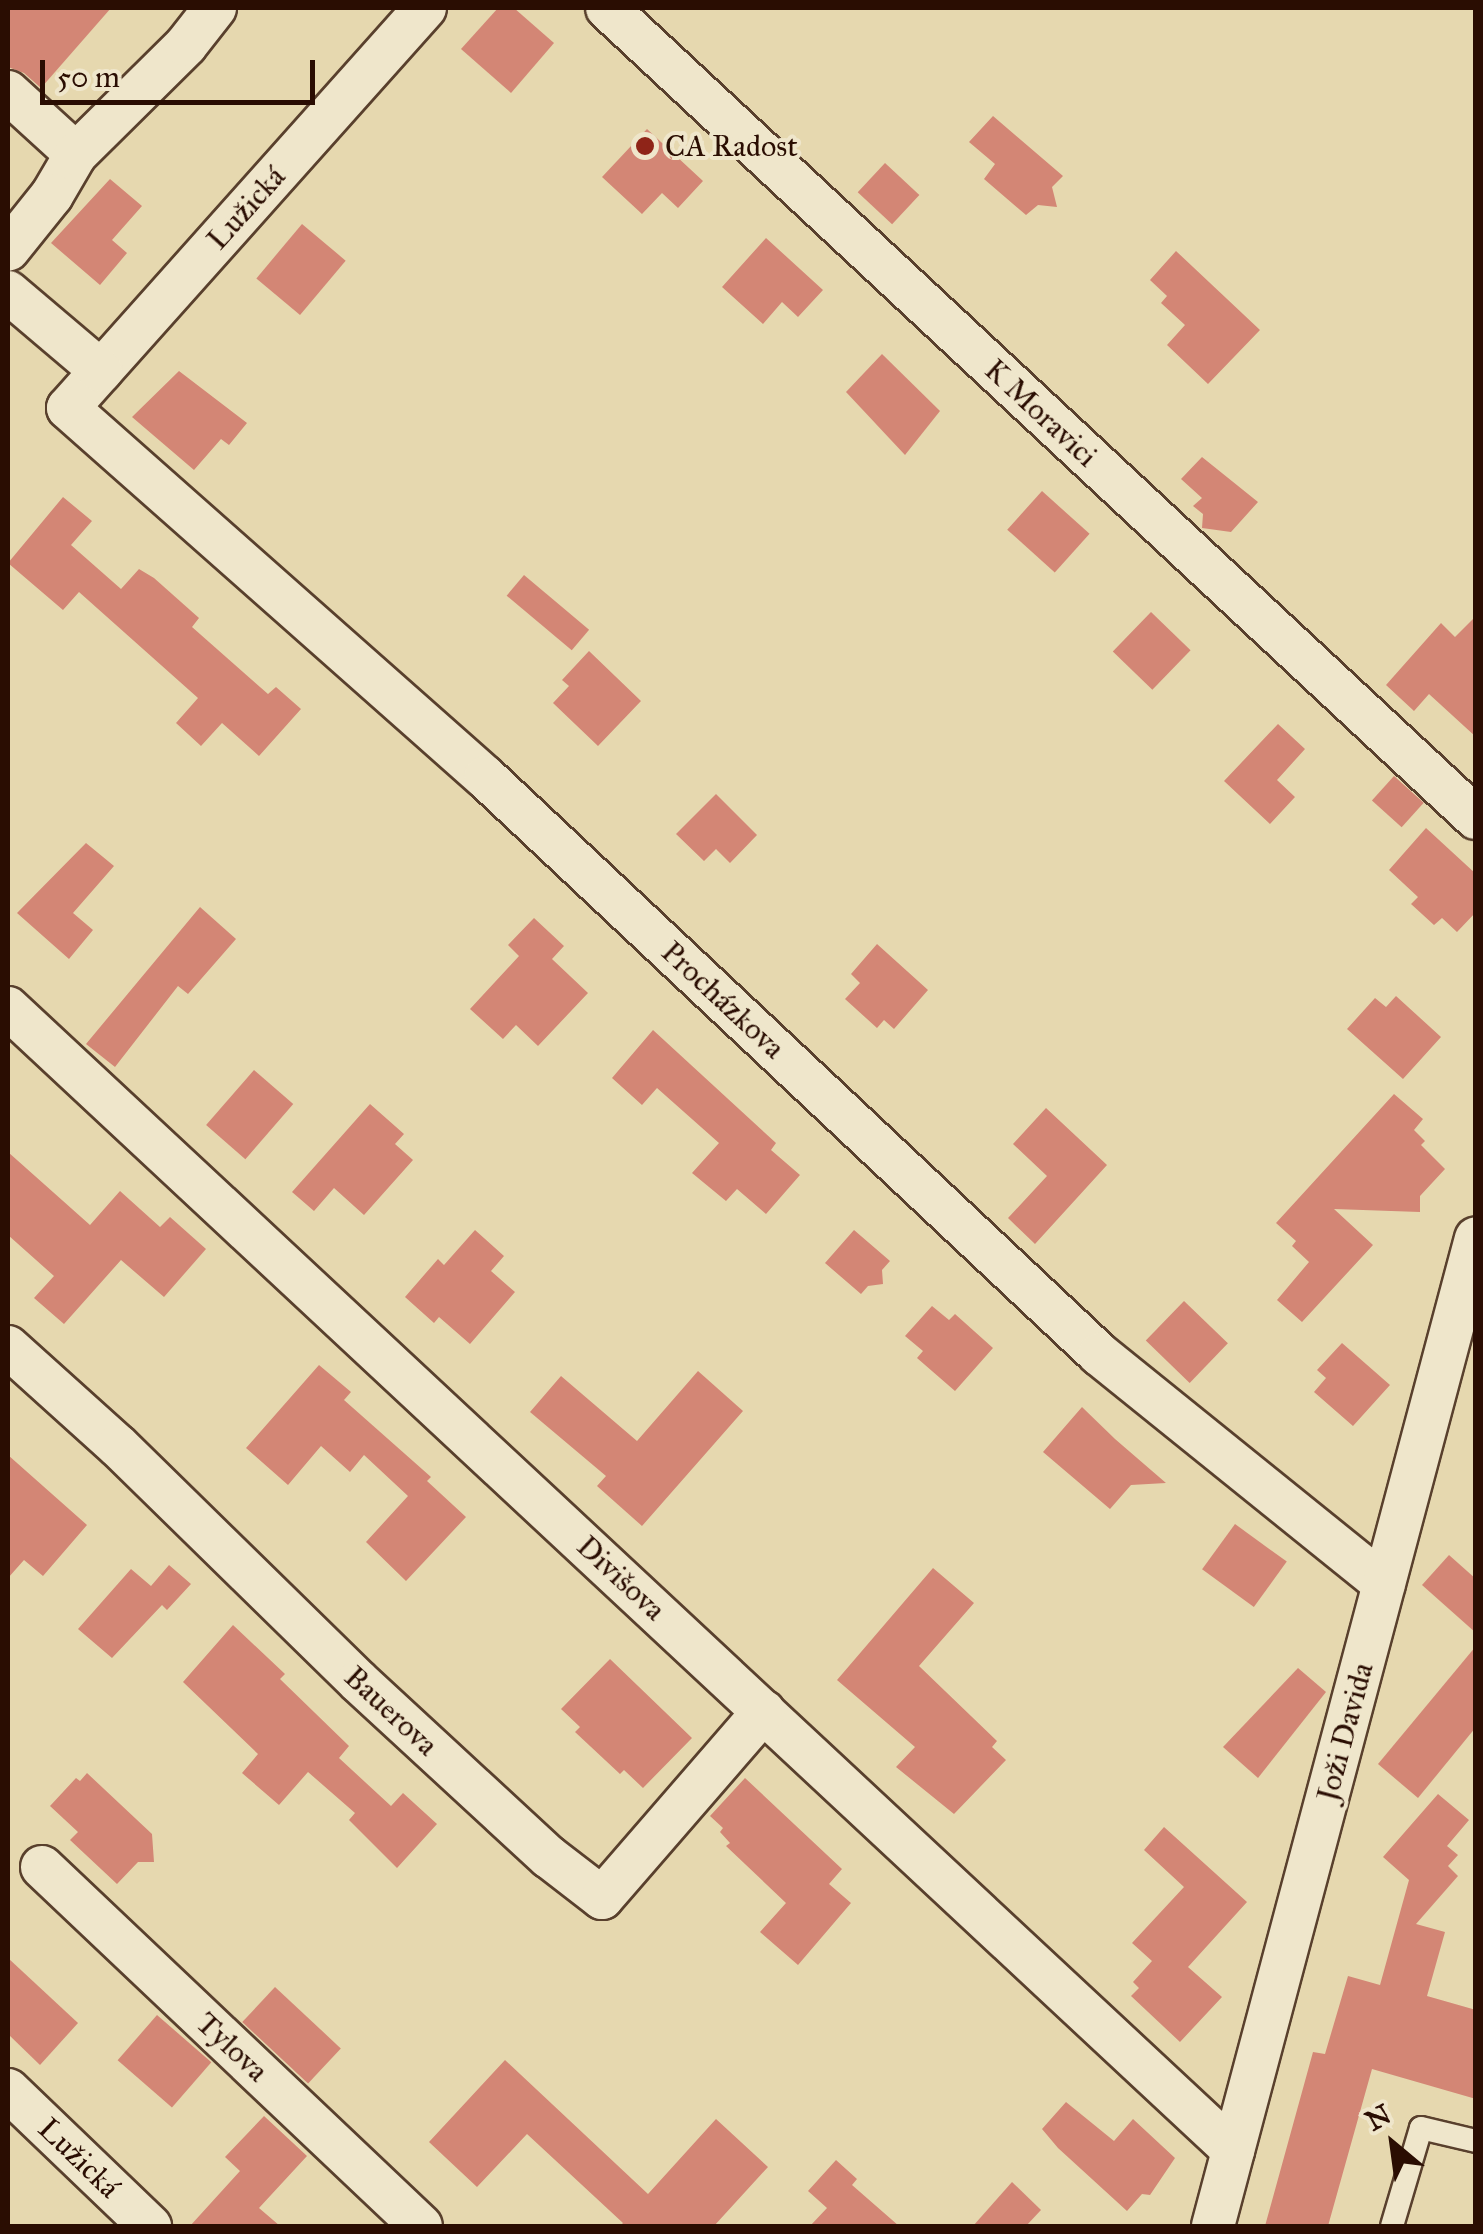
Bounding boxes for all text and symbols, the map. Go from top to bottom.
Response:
scale bar [45,40,320,102]
text: 50 m [57,59,120,95]
place label: CA Radost [665,128,798,164]
marker: CA Radost [634,135,656,157]
street label: Lužická [199,159,293,257]
street label: K Moravici [977,352,1105,474]
street label: Procházkova [654,934,792,1066]
street label: Divišova [569,1528,673,1628]
street label: Bauerova [337,1659,445,1763]
street label: Joži Davida [1309,1659,1381,1805]
street label: Tylova [189,2005,275,2089]
north arrow [1343,2094,1443,2194]
text: N [1359,2096,1397,2138]
street label: Lužická [31,2111,127,2205]

